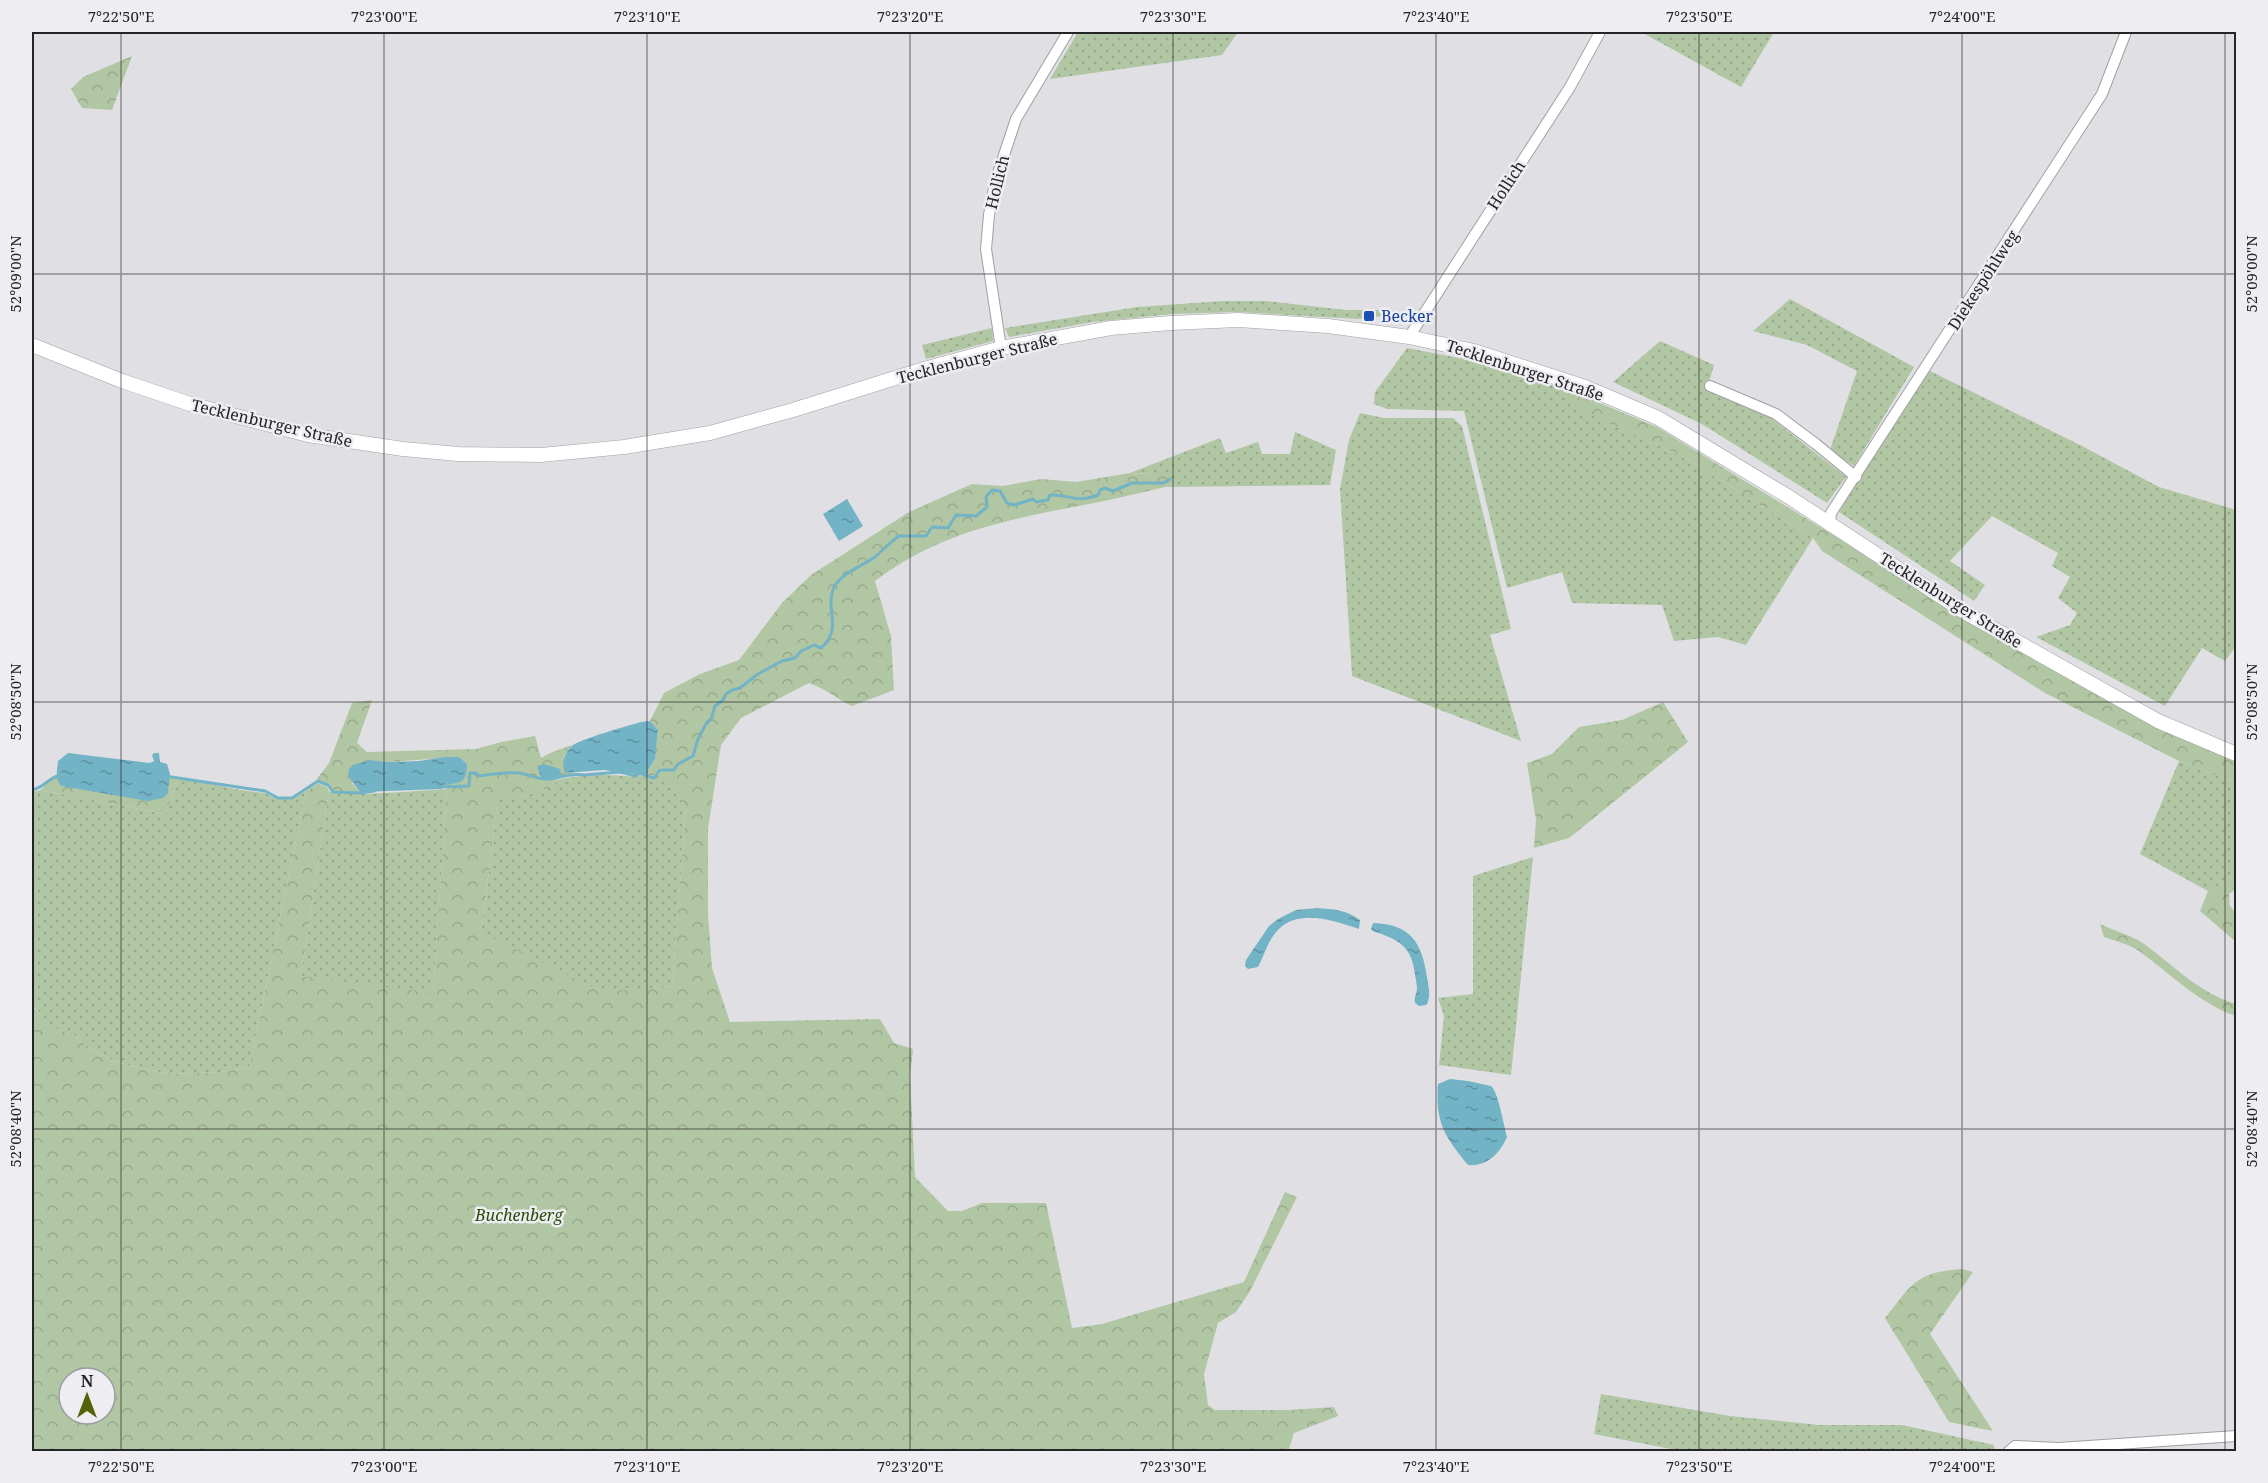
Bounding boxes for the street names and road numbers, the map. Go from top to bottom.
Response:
street label: Hollich [980,153,1014,211]
street label: Hollich [1482,156,1530,214]
street label: Diekespöhlweg [1942,225,2024,334]
street label: Tecklenburger Straße [895,327,1059,389]
street label: Tecklenburger Straße [1443,334,1607,406]
street label: Tecklenburger Straße [189,394,355,452]
street label: Tecklenburger Straße [1875,547,2027,653]

